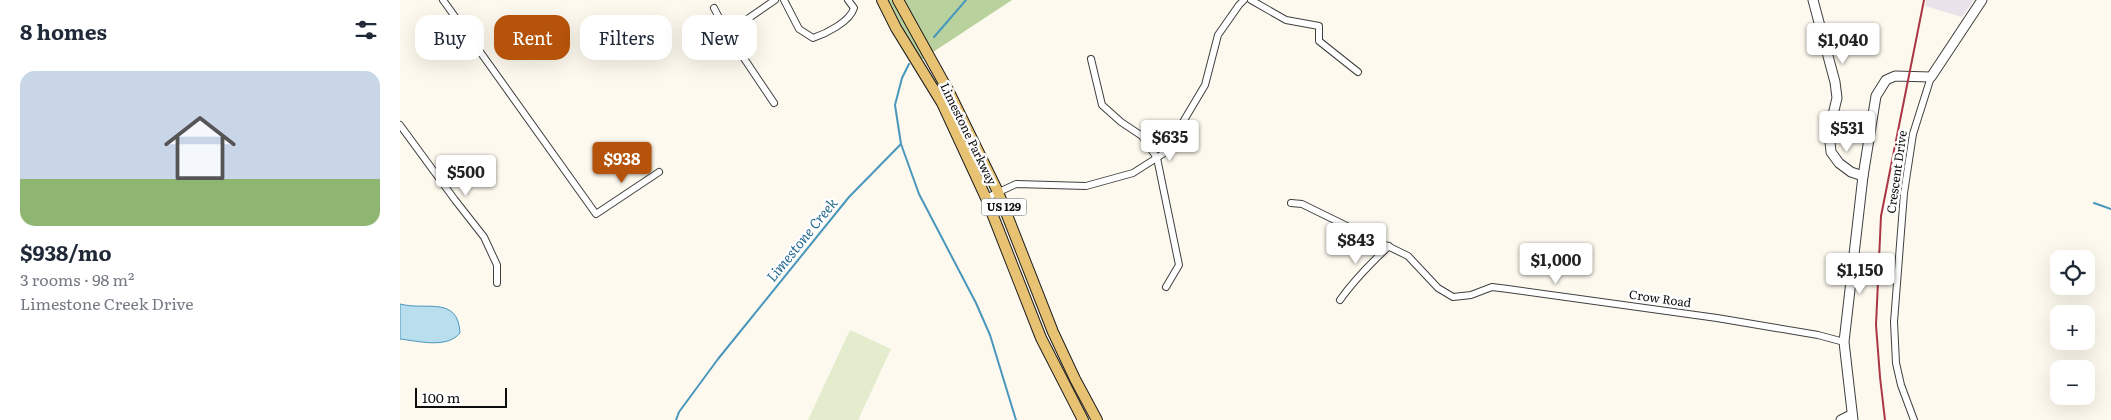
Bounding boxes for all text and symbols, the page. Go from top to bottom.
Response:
text: 8 homes [20,15,107,46]
chip: Buy [415,15,484,60]
chip: Rent [494,15,570,60]
chip: Filters [580,15,672,60]
chip: New [682,15,757,60]
icon: filters [352,16,380,44]
pin: $1,040 [1802,22,1884,65]
text: $1,040 [1818,27,1868,51]
street label: Limestone Parkway [936,79,1002,188]
icon: home [155,103,245,193]
pin: $531 [1817,110,1877,153]
text: $531 [1830,115,1864,139]
pin: $635 [1140,120,1200,162]
text: $635 [1152,124,1188,148]
street label: Crescent Drive [1881,129,1911,215]
pin: $938 [592,142,652,184]
text: $938 [604,146,640,170]
pin: $500 [436,154,496,197]
text: $500 [447,159,485,183]
water label: Limestone Creek [761,193,842,286]
road number: US 129 [982,198,1026,216]
pin: $843 [1326,222,1386,265]
text: $843 [1337,227,1375,251]
text: $938/mo [20,236,112,267]
pin: $1,000 [1515,242,1597,285]
text: $1,000 [1531,247,1581,271]
map controls [2050,250,2095,405]
button: locate [2050,250,2095,295]
pin: $1,150 [1819,252,1901,295]
text: $1,150 [1837,257,1883,281]
text: 3 rooms · 98 m² [20,267,134,291]
street label: Crow Road [1628,285,1693,311]
text: Limestone Creek Drive [20,291,194,315]
button: + [2050,305,2095,350]
button: − [2050,360,2095,405]
scale bar [415,385,508,408]
text: 100 m [422,387,460,407]

